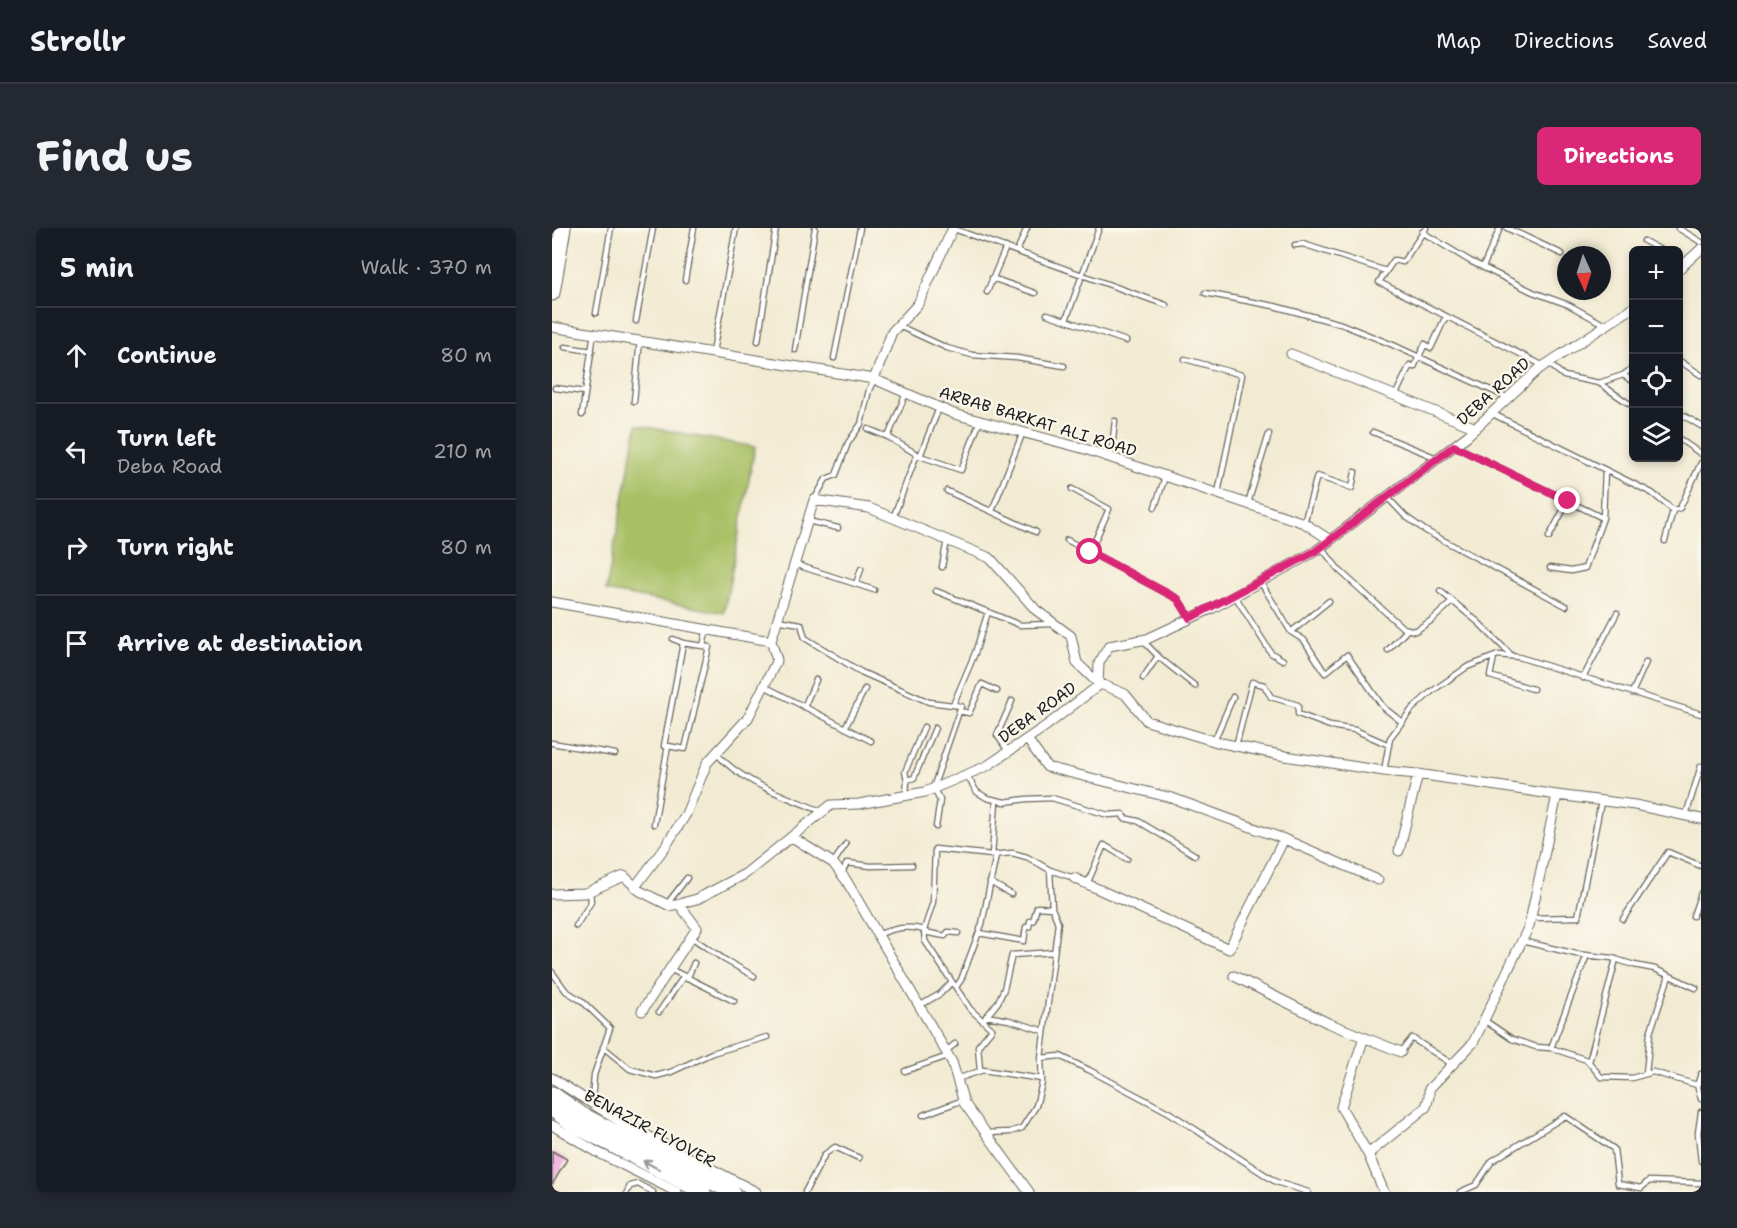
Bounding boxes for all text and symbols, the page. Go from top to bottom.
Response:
text: Strollr [30,22,126,60]
text: Map [1436,27,1481,55]
text: Directions [1514,27,1614,55]
text: Saved [1647,27,1707,55]
button: Directions [1537,127,1701,185]
text: Find us [36,128,193,184]
north arrow [1557,246,1611,300]
map controls [1629,246,1683,462]
button: + [1629,246,1683,300]
text: 5 min [60,250,134,285]
text: Walk · 370 m [361,254,492,280]
button: − [1629,300,1683,354]
icon: ahead [60,339,93,372]
text: Continue [117,341,217,370]
text: 80 m [440,342,492,368]
street label: DEBA ROAD [1452,353,1534,430]
button: locate [1629,354,1683,408]
street label: ARBAB BARKAT ALI ROAD [937,381,1139,462]
button: layers [1629,408,1683,462]
text: Turn left [117,424,216,453]
icon: left [60,435,93,468]
text: 210 m [433,438,492,464]
text: Deba Road [117,453,222,479]
route end [1554,487,1580,513]
icon: right [60,531,93,564]
text: Turn right [117,533,234,562]
text: 80 m [440,534,492,560]
route start [1076,538,1102,564]
icon: arrive [60,627,93,660]
text: Arrive at destination [117,629,363,658]
street label: DEBA ROAD [994,677,1081,748]
street label: BENAZIR FLYOVER [580,1085,719,1172]
one-way arrow [643,1159,661,1170]

